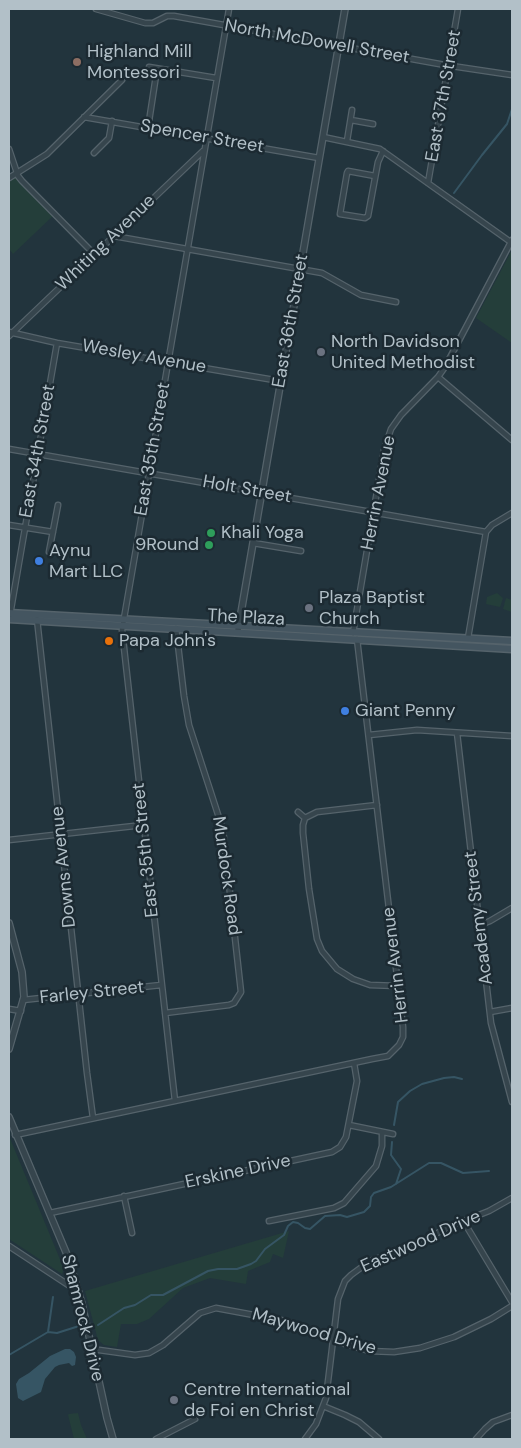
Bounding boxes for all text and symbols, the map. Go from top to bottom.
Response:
street label: North McDowell Street [223,15,411,69]
street label: East 37th Street [422,28,466,164]
place label: Highland Mill Montessori [87,41,192,84]
marker: Highland Mill Montessori [71,56,83,68]
street label: Spencer Street [138,115,266,159]
street label: Whiting Avenue [52,190,160,296]
street label: East 36th Street [269,252,313,390]
place label: North Davidson United Methodist [331,331,475,374]
street label: Wesley Avenue [80,335,208,379]
marker: North Davidson United Methodist [315,346,327,358]
street label: East 35th Street [131,381,175,517]
street label: East 34th Street [16,383,60,519]
street label: Herrin Avenue [357,434,401,552]
street label: Holt Street [201,472,293,508]
place label: Khali Yoga [221,522,304,544]
marker: Khali Yoga [205,527,217,539]
place label: 9Round [135,534,199,556]
marker: 9Round [203,539,215,551]
place label: Aynu Mart LLC [49,540,123,582]
marker: Aynu Mart LLC [33,555,45,567]
place label: Plaza Baptist Church [319,587,425,630]
marker: Plaza Baptist Church [303,602,315,614]
street label: The Plaza [207,605,285,631]
place label: Papa John's [119,630,216,652]
marker: Papa John's [103,635,115,647]
place label: Giant Penny [355,700,455,722]
marker: Giant Penny [339,705,351,717]
street label: East 35th Street [128,782,164,918]
street label: Downs Avenue [47,805,81,929]
street label: Murdock Road [207,815,245,937]
street label: Academy Street [460,850,498,986]
street label: Herrin Avenue [378,906,414,1024]
street label: Farley Street [39,977,145,1009]
street label: Erskine Drive [183,1150,293,1194]
street label: Eastwood Drive [358,1206,484,1278]
street label: Shamrock Drive [56,1252,108,1384]
street label: Maywood Drive [249,1304,379,1360]
place label: Centre International de Foi en Christ [184,1379,350,1422]
marker: Centre International de Foi en Christ [168,1394,180,1406]

